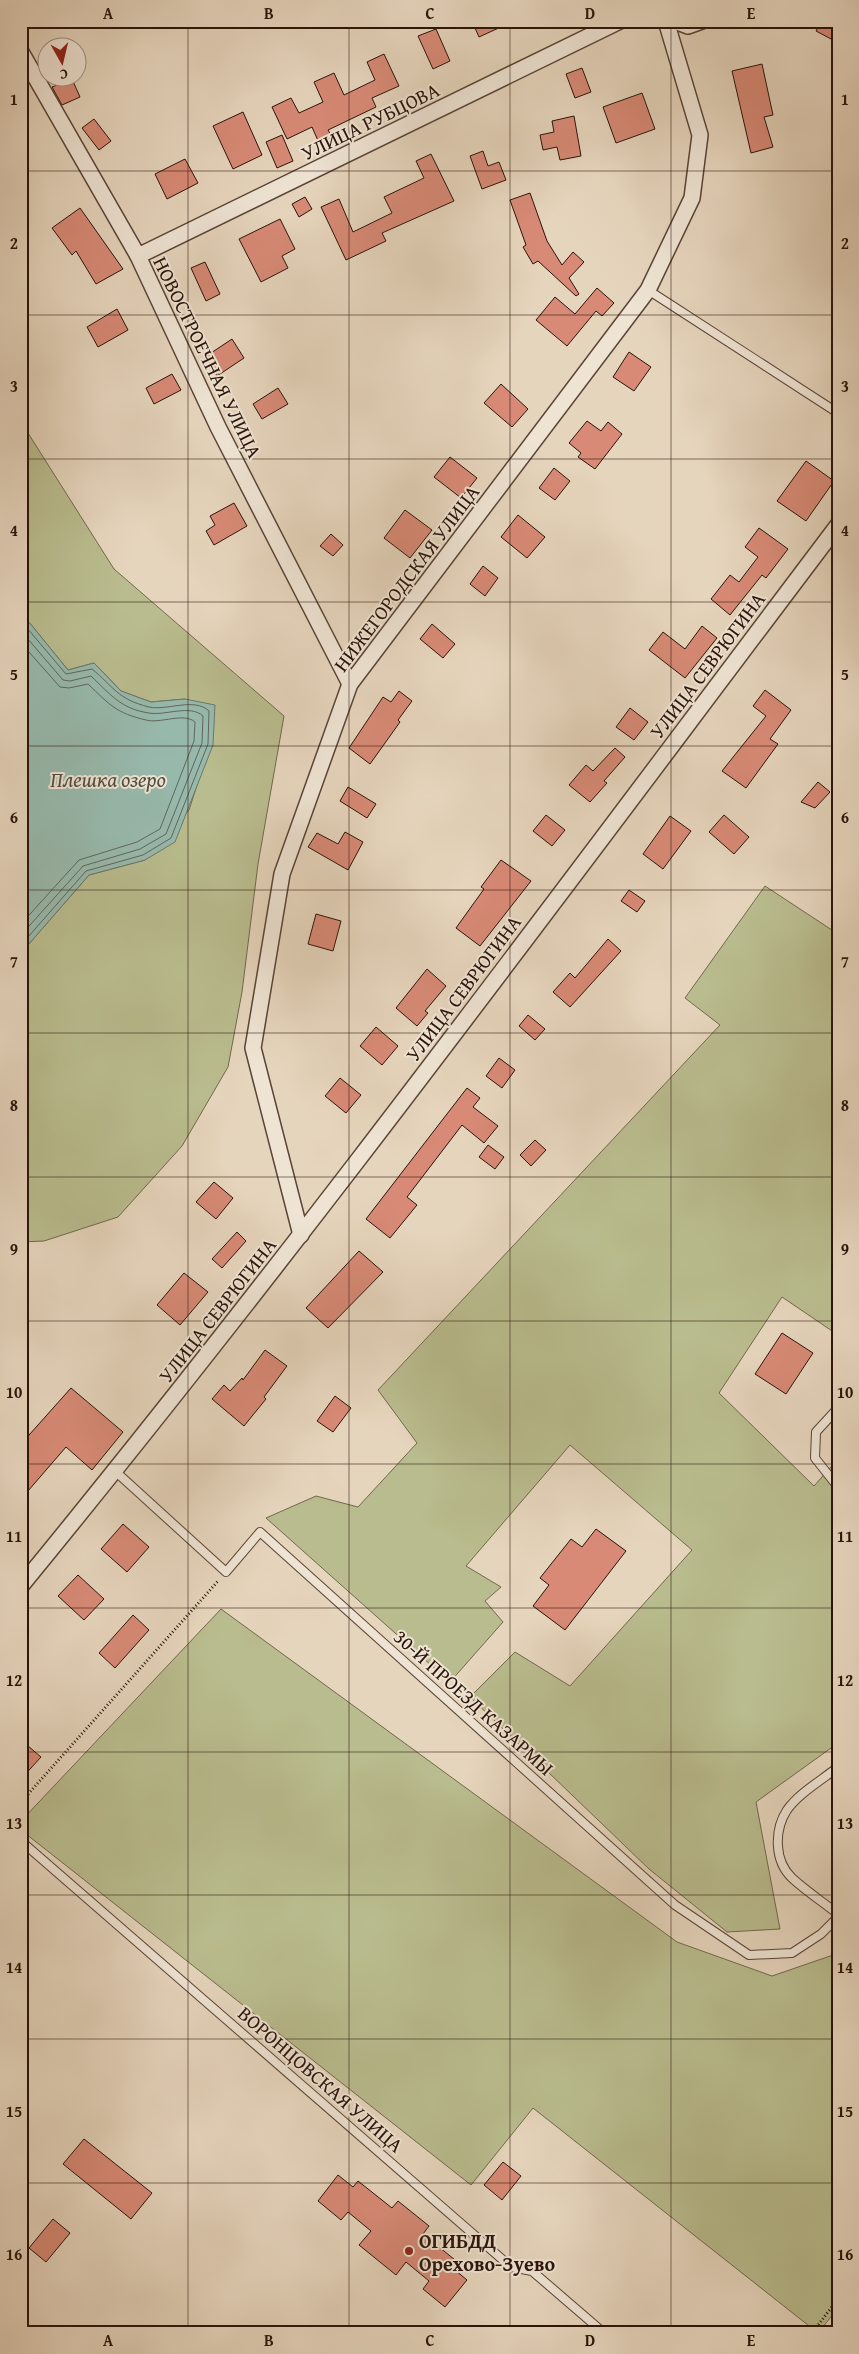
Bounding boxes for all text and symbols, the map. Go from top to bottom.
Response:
text: A [103,1,114,25]
text: B [264,1,274,25]
text: C [425,1,435,25]
text: D [585,1,595,25]
text: E [747,1,756,25]
north arrow [38,38,88,88]
text: С [58,64,69,85]
street label: УЛИЦА РУБЦОВА [296,75,444,167]
text: 1 [10,87,18,111]
text: 1 [841,87,849,111]
text: 2 [10,231,18,255]
text: 2 [841,231,849,255]
street label: НОВОСТРОЕЧНАЯ УЛИЦА [146,251,270,463]
text: 3 [10,374,18,398]
text: 3 [841,374,849,398]
street label: НИЖЕГОРОДСКАЯ УЛИЦА [326,479,486,677]
text: 4 [10,518,18,542]
text: 4 [841,518,849,542]
street label: УЛИЦА СЕВРЮГИНА [642,586,772,744]
text: 5 [10,662,18,686]
text: 5 [841,662,849,686]
water label: Плешка озеро [50,764,166,795]
text: 6 [10,805,18,829]
text: 6 [841,805,849,829]
street label: УЛИЦА СЕВРЮГИНА [398,909,528,1067]
text: 7 [10,949,18,973]
text: 7 [841,949,849,973]
text: 8 [10,1093,18,1117]
text: 8 [841,1093,849,1117]
street label: УЛИЦА СЕВРЮГИНА [151,1232,283,1388]
text: 9 [10,1237,18,1261]
text: 9 [841,1237,849,1261]
text: 10 [6,1380,22,1404]
text: 10 [837,1380,853,1404]
text: 11 [6,1524,22,1548]
text: 11 [837,1524,853,1548]
street label: 30-Й ПРОЕЗД КАЗАРМЫ [388,1622,560,1782]
text: 12 [6,1668,22,1692]
text: 12 [837,1668,853,1692]
text: 13 [6,1811,22,1835]
text: 13 [837,1811,853,1835]
text: 14 [6,1955,22,1979]
text: 14 [837,1955,853,1979]
street label: ВОРОНЦОВСКАЯ УЛИЦА [232,1999,410,2159]
text: 15 [6,2099,22,2123]
text: 15 [837,2099,853,2123]
place label: ОГИБДД Орехово-Зуево [419,2226,555,2278]
text: 16 [6,2242,22,2266]
text: 16 [837,2242,853,2266]
marker: ОГИБДД Орехово-Зуево [403,2245,415,2257]
text: A [103,2328,114,2352]
text: B [264,2328,274,2352]
text: C [425,2328,435,2352]
text: D [585,2328,595,2352]
text: E [747,2328,756,2352]

